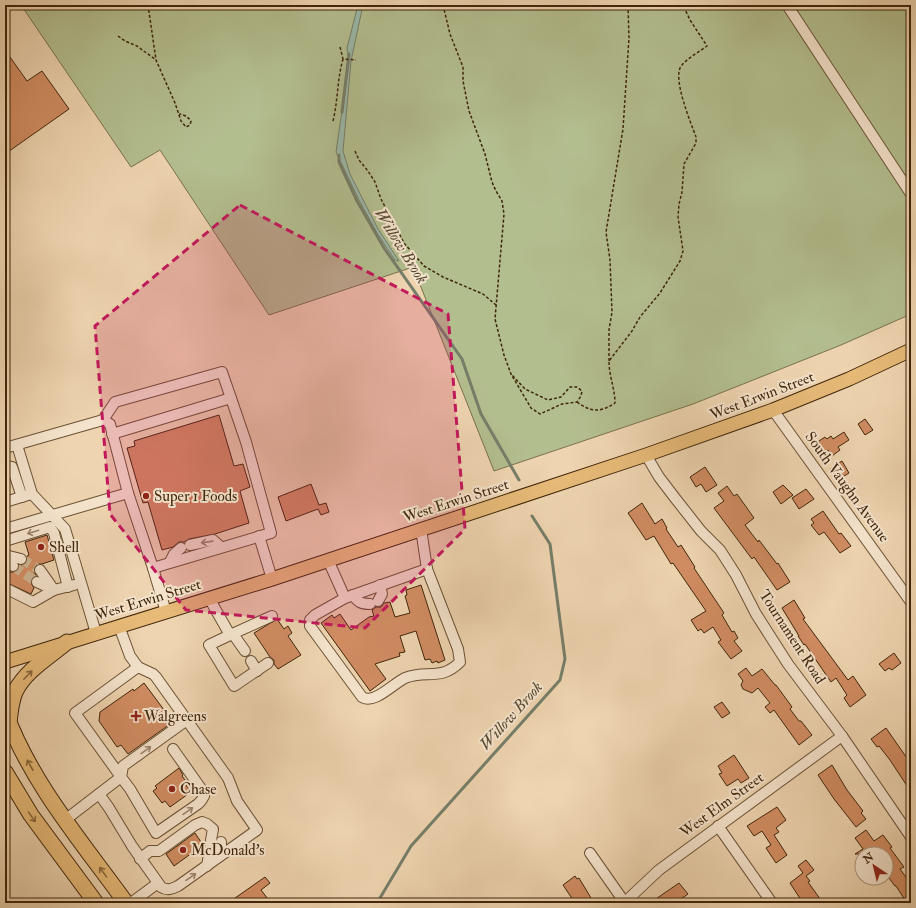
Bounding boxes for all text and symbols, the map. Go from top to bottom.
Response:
water label: Willow Brook [370,205,432,288]
street label: West Erwin Street [706,367,817,425]
street label: South Vaughn Avenue [801,428,893,546]
street label: West Erwin Street [400,475,511,527]
place label: Super 1 Foods [154,487,237,507]
marker: Super 1 Foods [141,491,151,501]
one-way arrow [27,529,40,536]
place label: Shell [49,538,79,557]
one-way arrow [201,538,214,546]
marker: Shell [36,542,46,552]
street label: West Erwin Street [92,575,204,625]
street label: Tournament Road [754,586,830,688]
one-way arrow [23,670,33,680]
water label: Willow Brook [475,677,547,754]
place label: Walgreens [143,707,206,726]
marker: Walgreens [131,711,141,721]
one-way arrow [140,746,151,754]
one-way arrow [25,759,33,771]
street label: West Elm Street [676,768,768,842]
place label: Chase [180,780,216,799]
marker: Chase [167,784,177,794]
one-way arrow [183,807,194,815]
one-way arrow [28,812,36,823]
place label: McDonald's [191,841,264,860]
marker: McDonald's [178,845,188,855]
north arrow [854,846,894,886]
text: N [860,849,877,867]
one-way arrow [99,866,107,877]
one-way arrow [185,873,196,881]

